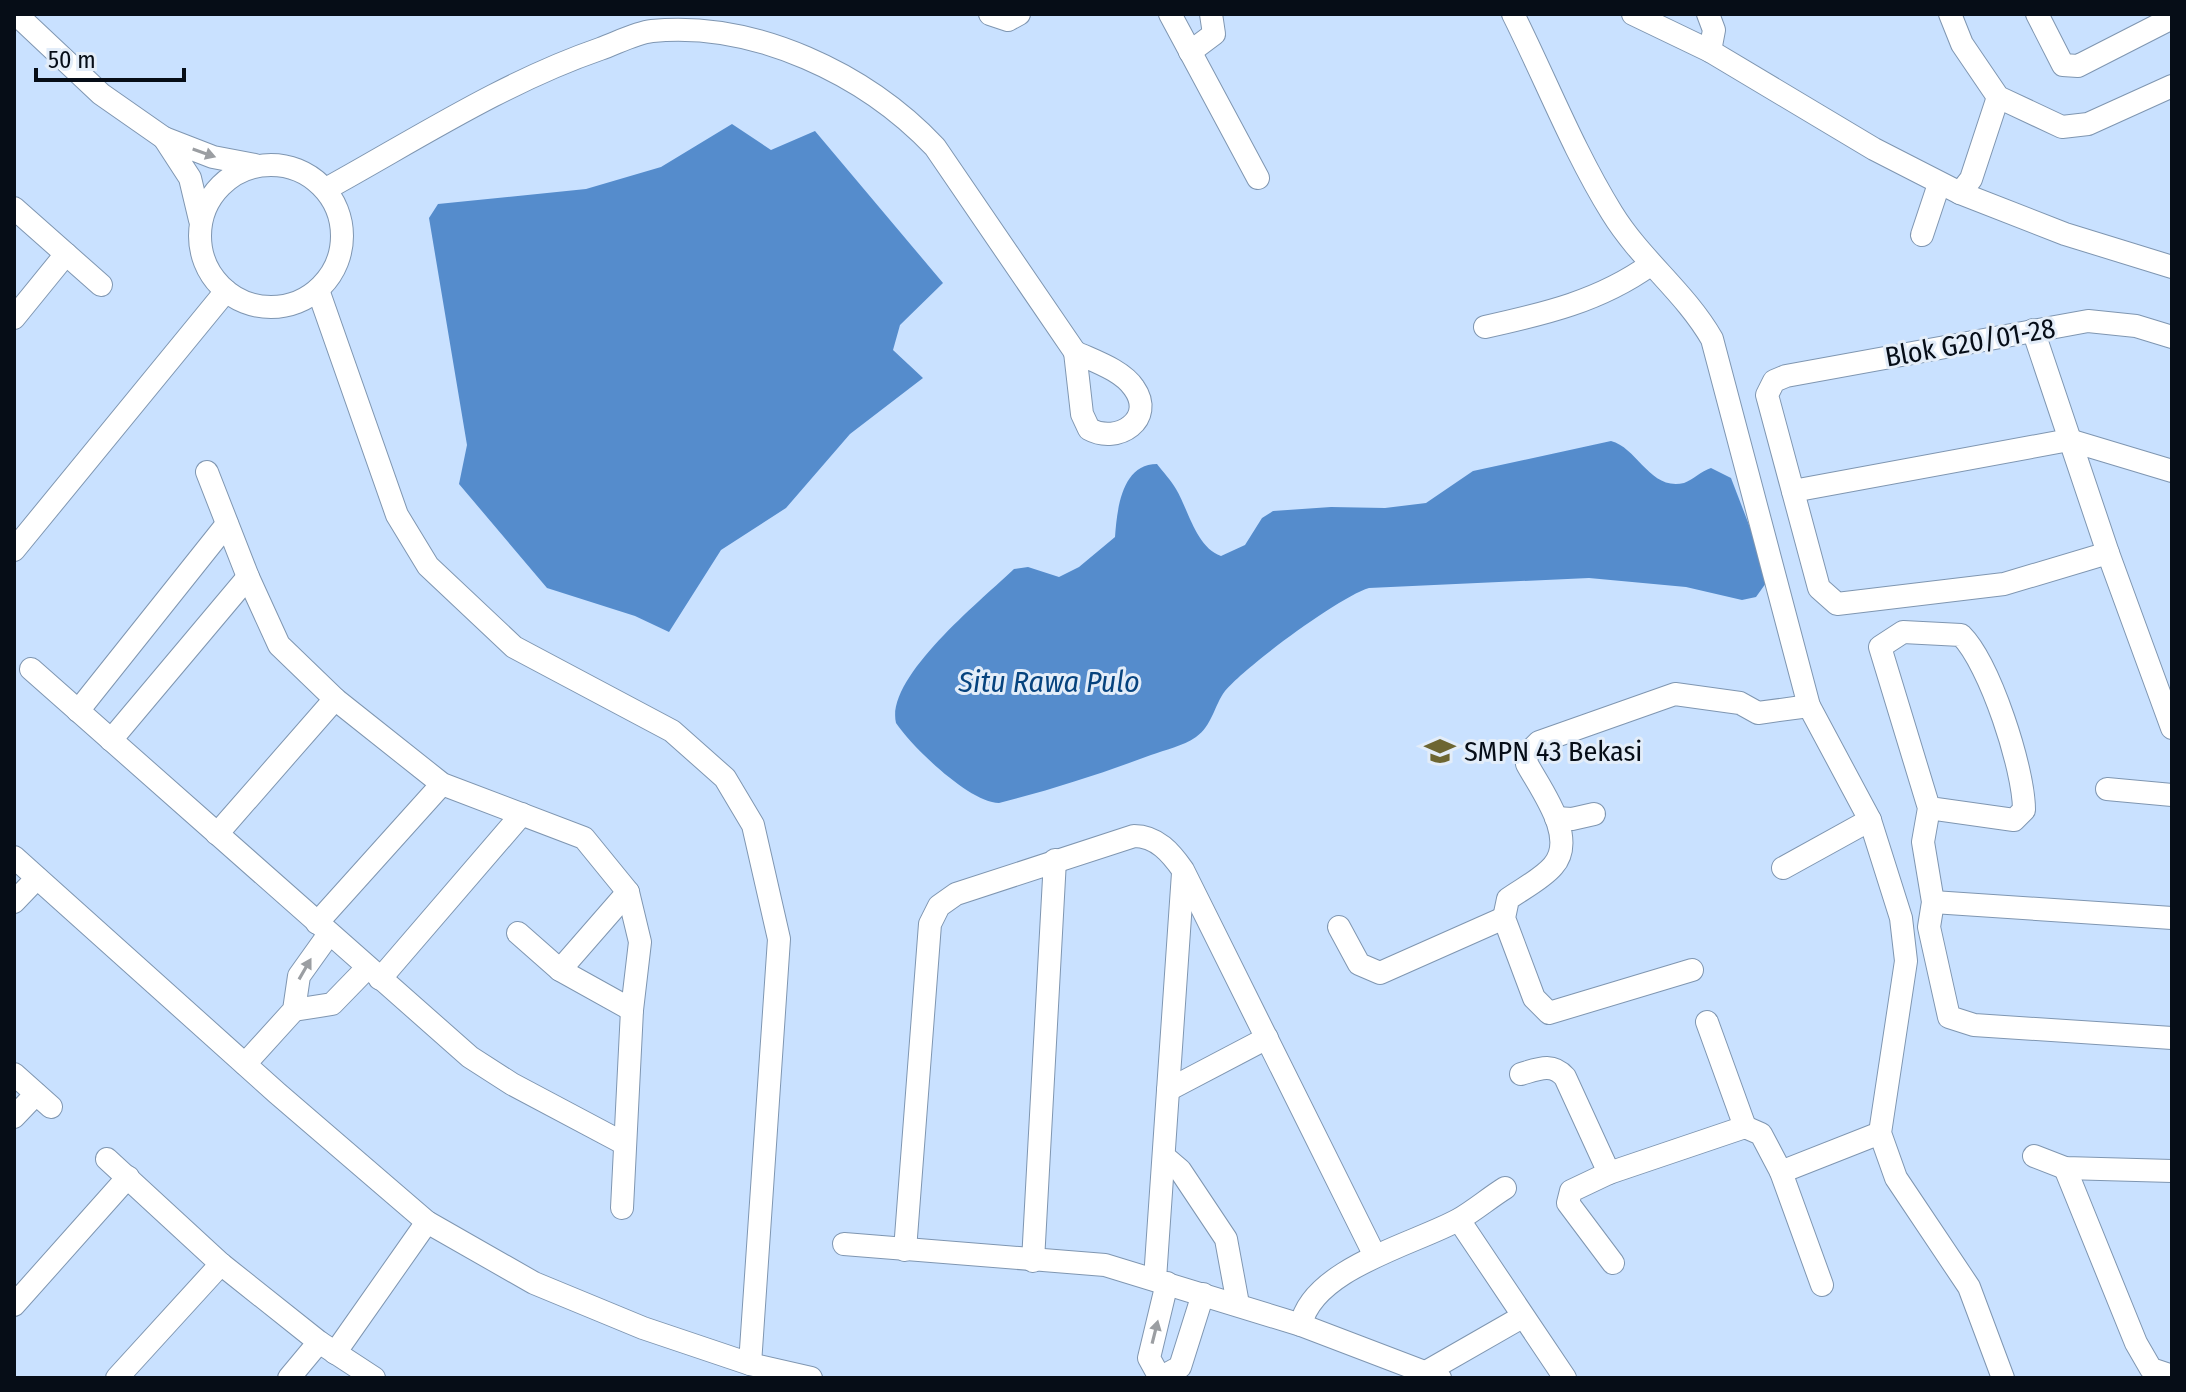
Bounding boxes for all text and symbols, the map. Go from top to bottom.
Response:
scale bar [36,32,184,82]
text: 50 m [48,46,96,74]
one-way arrow [192,148,216,160]
street label: Blok G20/01-28 [1882,311,2058,374]
water label: Situ Rawa Pulo [957,664,1140,700]
school or university icon: SMPN 43 Bekasi [1423,734,1457,768]
place label: SMPN 43 Bekasi [1464,735,1642,768]
one-way arrow [298,958,312,980]
one-way arrow [1149,1319,1162,1344]

